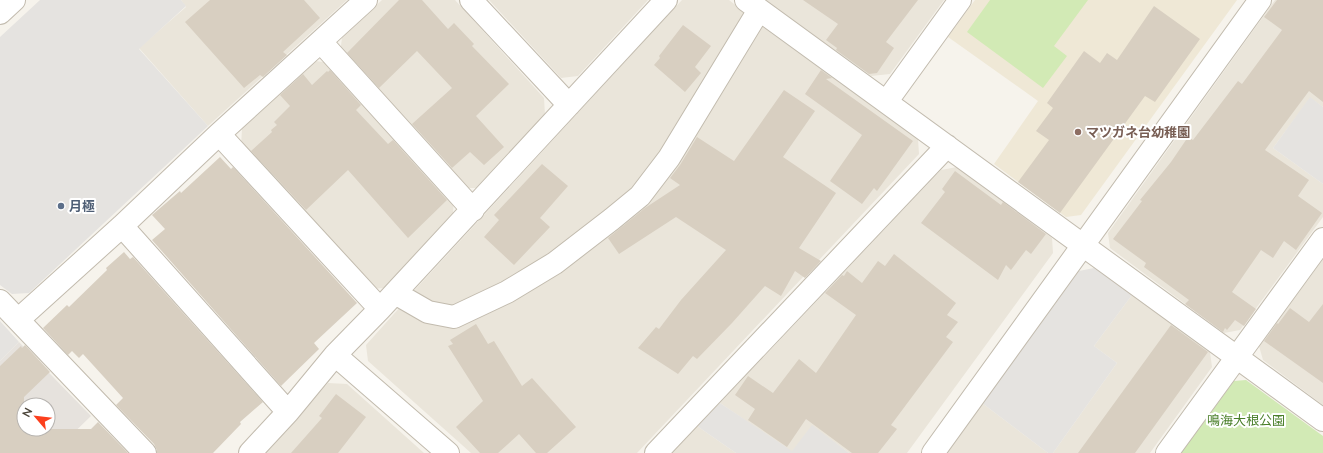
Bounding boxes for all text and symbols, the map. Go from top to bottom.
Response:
place label: マツガネ台幼稚園 [1086,124,1190,140]
marker: マツガネ台幼稚園 [1073,127,1083,137]
place label: 月極 [69,198,95,214]
marker: 月極 [56,201,66,211]
north arrow [16,397,56,437]
text: N [19,405,34,419]
park label: 鳴海大根公園 [1207,412,1285,428]

